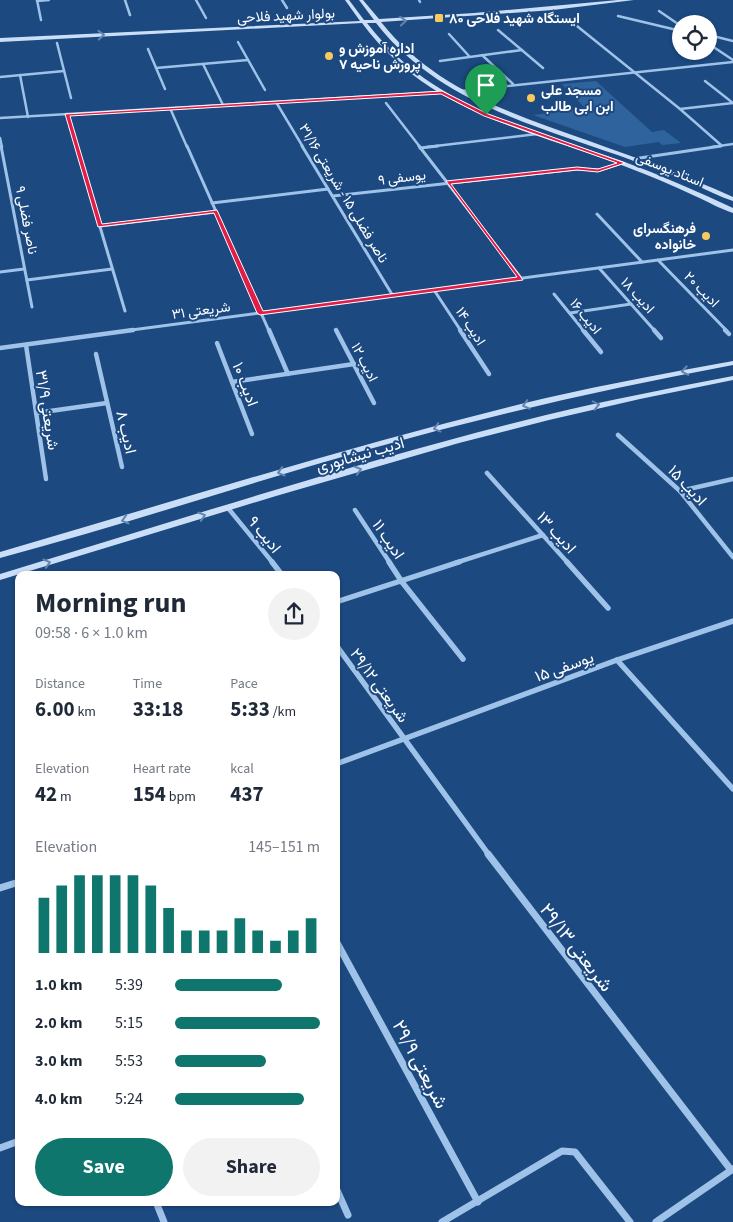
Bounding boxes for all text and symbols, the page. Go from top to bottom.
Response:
street label: بولوار شهید فلاحی [237,3,336,29]
place label: ایستگاه شهید فلاحی ۸۰ [449,9,580,29]
marker: ایستگاه شهید فلاحی ۸۰ [433,12,445,24]
one-way arrow [400,15,408,26]
map controls [672,15,717,60]
button: locate [672,15,717,60]
one-way arrow [97,30,105,41]
place label: اداره آموزش و پرورش ناحیه ۷ [339,39,421,75]
marker: اداره آموزش و پرورش ناحیه ۷ [323,50,335,62]
pin [465,64,507,115]
icon: arrive [472,71,500,99]
place label: مسجد علی ابن ابی طالب [541,81,614,117]
marker: مسجد علی ابن ابی طالب [525,92,537,104]
street label: ناصر فضلی ۱۵ - شریعتی ۳۱/۱۶ [294,120,393,267]
street label: استاد یوسفی [633,147,706,193]
street label: یوسفی ۹ [377,165,427,191]
street label: ناصر فضلی ۹ [10,184,42,256]
place label: فرهنگسرای خانواده [633,219,696,255]
marker: فرهنگسرای خانواده [700,230,712,242]
street label: ادیب ۲۰ [679,267,724,312]
street label: ادیب ۱۸ [616,273,659,318]
street label: ادیب ۱۶ [565,294,606,339]
street label: شریعتی ۳۱ [171,297,232,325]
street label: ادیب ۱۴ [450,303,490,350]
street label: ادیب ۱۲ [346,339,382,385]
street label: ادیب ۱۰ [227,359,264,410]
one-way arrow [681,366,689,376]
street label: شریعتی ۳۱/۹ [30,369,64,452]
one-way arrow [522,399,530,409]
one-way arrow [592,401,601,411]
street label: ادیب ۸ [110,408,142,456]
one-way arrow [433,423,442,433]
street label: ادیب نیشابوری [313,432,407,478]
street label: ادیب ۱۵ [663,460,712,511]
one-way arrow [354,466,362,476]
one-way arrow [277,467,285,477]
street label: ادیب ۱۳ [531,507,581,558]
one-way arrow [198,511,206,521]
street label: ادیب ۹ [242,511,286,558]
one-way arrow [122,514,130,524]
street label: ادیب ۱۱ [367,515,409,564]
one-way arrow [42,558,50,568]
text: Morning run [35,583,186,623]
button: share [268,588,320,640]
text: 09:58 · 6 × 1.0 km [35,622,148,644]
street label: شریعتی ۲۹/۱۲ [345,644,414,727]
street label: یوسفی ۱۵ [532,646,597,688]
text: Distance [35,674,85,694]
text: Time [133,674,162,694]
text: Pace [230,674,258,694]
text: 6.00 [35,694,75,724]
text: 33:18 [133,694,183,724]
text: 5:33 [230,694,270,724]
text: km [75,702,96,722]
text: /km [270,702,296,722]
text: Elevation [35,759,90,779]
text: Heart rate [133,759,191,779]
text: kcal [230,759,254,779]
text: 42 [35,779,57,809]
text: 154 [133,779,166,809]
text: 437 [230,779,264,809]
text: m [57,787,72,807]
text: bpm [166,787,196,807]
text: Elevation [35,836,97,858]
text: 145–151 m [248,836,320,858]
street label: شریعتی ۲۹/۱۳ [533,898,619,998]
text: 1.0 km [35,974,82,996]
text: 5:39 [115,974,143,996]
text: 2.0 km [35,1012,82,1034]
text: 5:15 [115,1012,143,1034]
street label: شریعتی ۲۹/۹ [385,1016,454,1114]
text: 3.0 km [35,1050,82,1072]
text: 5:53 [115,1050,143,1072]
text: 4.0 km [35,1088,82,1110]
text: 5:24 [115,1088,143,1110]
button: Save [35,1138,173,1196]
button: Share [183,1138,320,1196]

